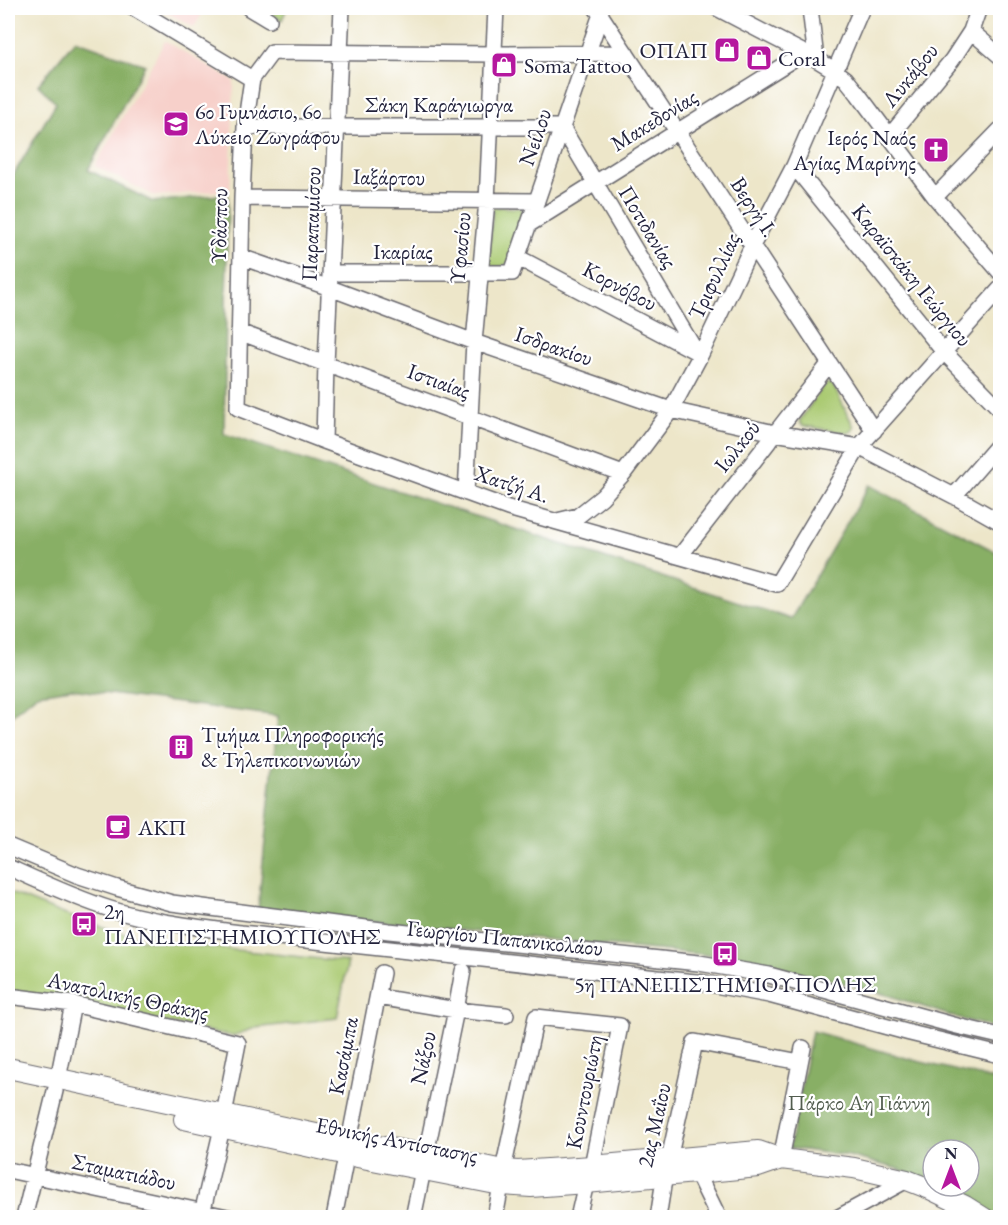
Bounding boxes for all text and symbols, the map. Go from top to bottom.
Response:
shop icon: ΟΠΑΠ [712,35,742,65]
place label: ΟΠΑΠ [640,36,708,65]
street label: Λυκάβου [875,37,945,114]
shop icon: Coral [744,43,774,73]
place label: Coral [778,44,826,73]
shop icon: Soma Tattoo [489,50,519,80]
place label: Soma Tattoo [524,51,632,80]
street label: Μακεδονίας [605,82,703,158]
street label: Σάκη Καράγιωργα [365,90,514,119]
place label: 6ο Γυμνάσιο, 6ο Λύκειο Ζωγράφου [194,97,340,151]
street label: Νείλου [512,105,558,169]
school or university icon: 6ο Γυμνάσιο, 6ο Λύκειο Ζωγράφου [161,109,191,139]
place label: Ιερός Ναός Αγίας Μαρίνης [792,123,916,177]
church icon: Ιερός Ναός Αγίας Μαρίνης [921,135,951,165]
street label: Ιαξάρτου [353,162,425,192]
street label: Παραπαμίσου [295,166,327,282]
street label: Βεργή Ι. [724,171,784,243]
street label: Ποτιδανίας [612,180,684,274]
street label: Υδάσπου [204,188,234,264]
street label: Καραϊσκάκη Γεώργιου [845,197,979,353]
street label: Υφασίου [442,211,478,285]
street label: Τριφυλλίας [681,228,747,324]
street label: Ικαρίας [373,237,433,266]
street label: Κορνόβου [578,254,662,318]
street label: Ισδρακίου [511,319,597,373]
street label: Ιστιαίας [404,356,474,406]
street label: Ιωλκού [707,414,767,478]
street label: Χατζή Α. [470,458,553,510]
place label: Τμήμα Πληροφορικής & Τηλεπικοινωνιών [201,720,384,774]
building icon: Τμήμα Πληροφορικής & Τηλεπικοινωνιών [166,732,196,762]
cafe icon: ΑΚΠ [103,812,133,842]
place label: ΑΚΠ [137,813,186,842]
place label: 2η ΠΑΝΕΠΙΣΤΗΜΙΟΥΠΟΛΗΣ [104,897,381,951]
bus stop icon: 2η ΠΑΝΕΠΙΣΤΗΜΙΟΥΠΟΛΗΣ [69,909,99,939]
street label: Γεωργίου Παπανικολάου [405,913,605,963]
bus stop icon: 5η ΠΑΝΕΠΙΣΤΗΜΙΟΥΠΟΛΗΣ [710,939,740,969]
street label: Ανατολικής Θράκης [44,965,211,1027]
place label: 5η ΠΑΝΕΠΙΣΤΗΜΙΟΥΠΟΛΗΣ [574,970,876,999]
street label: Κασάμπα [321,1014,365,1097]
street label: Νάξου [403,1029,443,1087]
street label: Κουντουριώτη [559,1032,609,1152]
street label: 2ας Μαΐου [630,1080,678,1170]
park label: Πάρκο Αη Γιάννη [787,1088,931,1117]
street label: Εθνικής Αντίστασης [313,1110,481,1170]
north arrow [921,1138,981,1198]
text: N [945,1143,958,1164]
street label: Σταματιάδου [69,1147,179,1197]

